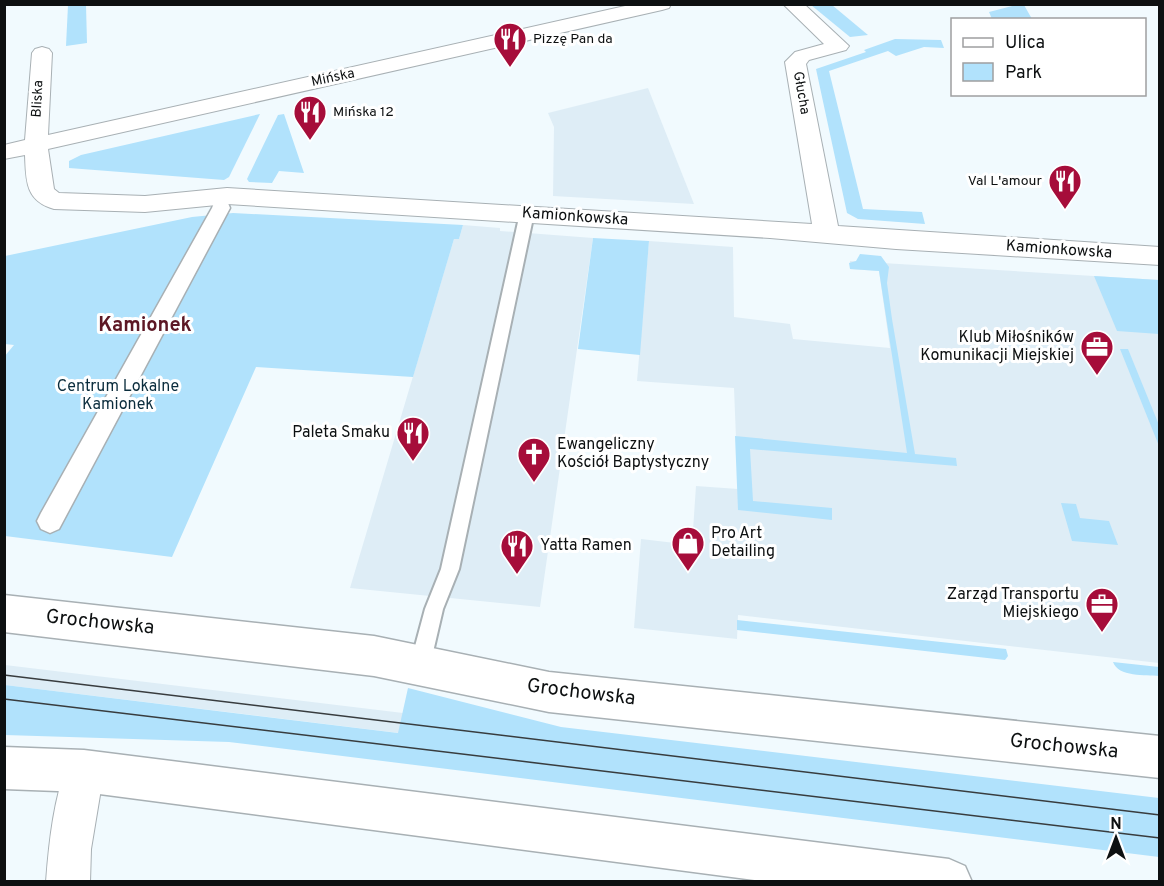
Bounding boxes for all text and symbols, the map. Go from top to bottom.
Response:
legend [951,18,1146,96]
restaurant icon: Pizzę Pan da [492,21,528,68]
place label: Pizzę Pan da [533,31,613,48]
text: Ulica [1005,32,1045,55]
text: Park [1005,62,1042,85]
street label: Mińska [310,65,356,91]
street label: Głucha [789,70,813,116]
street label: Bliska [29,80,47,118]
restaurant icon: Mińska 12 [292,94,328,141]
place label: Mińska 12 [333,104,394,121]
restaurant icon: Val L'amour [1047,163,1083,210]
place label: Val L'amour [968,173,1043,190]
street label: Kamionkowska [521,203,629,231]
street label: Kamionkowska [1005,236,1113,264]
district label: Kamionek [98,313,192,339]
place label: Klub Miłośników Komunikacji Miejskiej [920,328,1074,366]
office icon: Klub Miłośników Komunikacji Miejskiej [1079,329,1115,376]
park label: Centrum Lokalne Kamionek [57,377,179,415]
restaurant icon: Paleta Smaku [395,415,431,462]
place label: Paleta Smaku [292,423,390,443]
place label: Ewangeliczny Kościół Baptystyczny [557,435,709,473]
church icon: Ewangeliczny Kościół Baptystyczny [516,436,552,483]
place label: Pro Art Detailing [711,524,775,562]
shop icon: Pro Art Detailing [670,525,706,572]
restaurant icon: Yatta Ramen [499,528,535,575]
place label: Yatta Ramen [540,536,632,556]
place label: Zarząd Transportu Miejskiego [947,585,1079,623]
office icon: Zarząd Transportu Miejskiego [1084,586,1120,633]
street label: Grochowska [44,604,156,642]
street label: Grochowska [525,673,637,713]
street label: Grochowska [1008,728,1120,766]
north arrow [1086,808,1146,868]
text: N [1110,815,1122,835]

